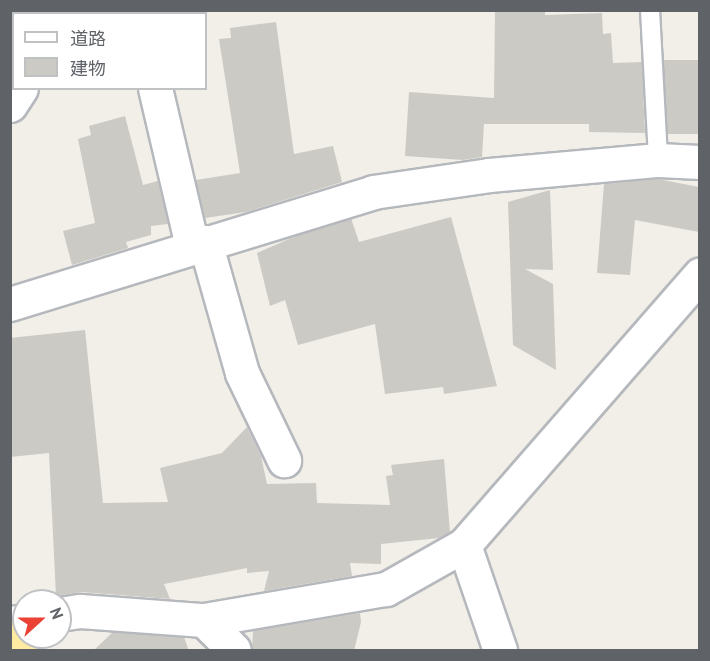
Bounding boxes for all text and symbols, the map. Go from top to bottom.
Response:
legend [12,12,207,90]
text: 道路 [70,27,106,50]
text: 建物 [70,57,106,80]
north arrow [12,589,72,649]
text: N [46,605,68,622]

